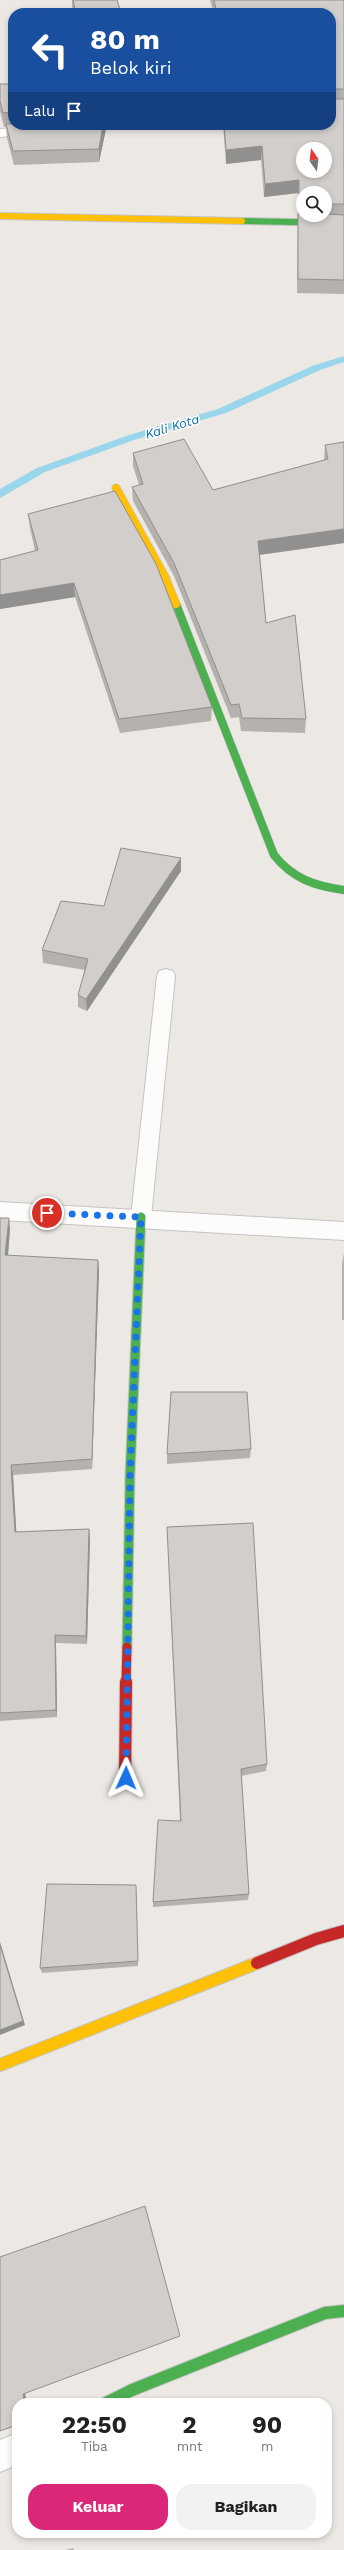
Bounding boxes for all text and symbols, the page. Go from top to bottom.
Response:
text: 80 m [90,23,160,56]
icon: left [24,24,76,76]
text: Belok kiri [90,57,172,78]
icon: arrive [63,100,85,122]
text: Lalu [24,102,55,120]
north arrow [296,142,332,178]
map controls [296,142,332,222]
button: search [296,186,332,222]
water label: Kali Kota [143,411,201,442]
pin [30,1196,64,1230]
icon: arrive [36,1202,58,1224]
position arrow [105,1757,147,1799]
text: 22:50 [62,2411,127,2439]
text: 2 [182,2411,197,2439]
text: 90 [252,2411,282,2439]
text: Tiba [81,2439,108,2454]
text: mnt [177,2439,202,2454]
text: m [261,2439,273,2454]
button: Keluar [28,2484,168,2530]
button: Bagikan [176,2484,316,2530]

